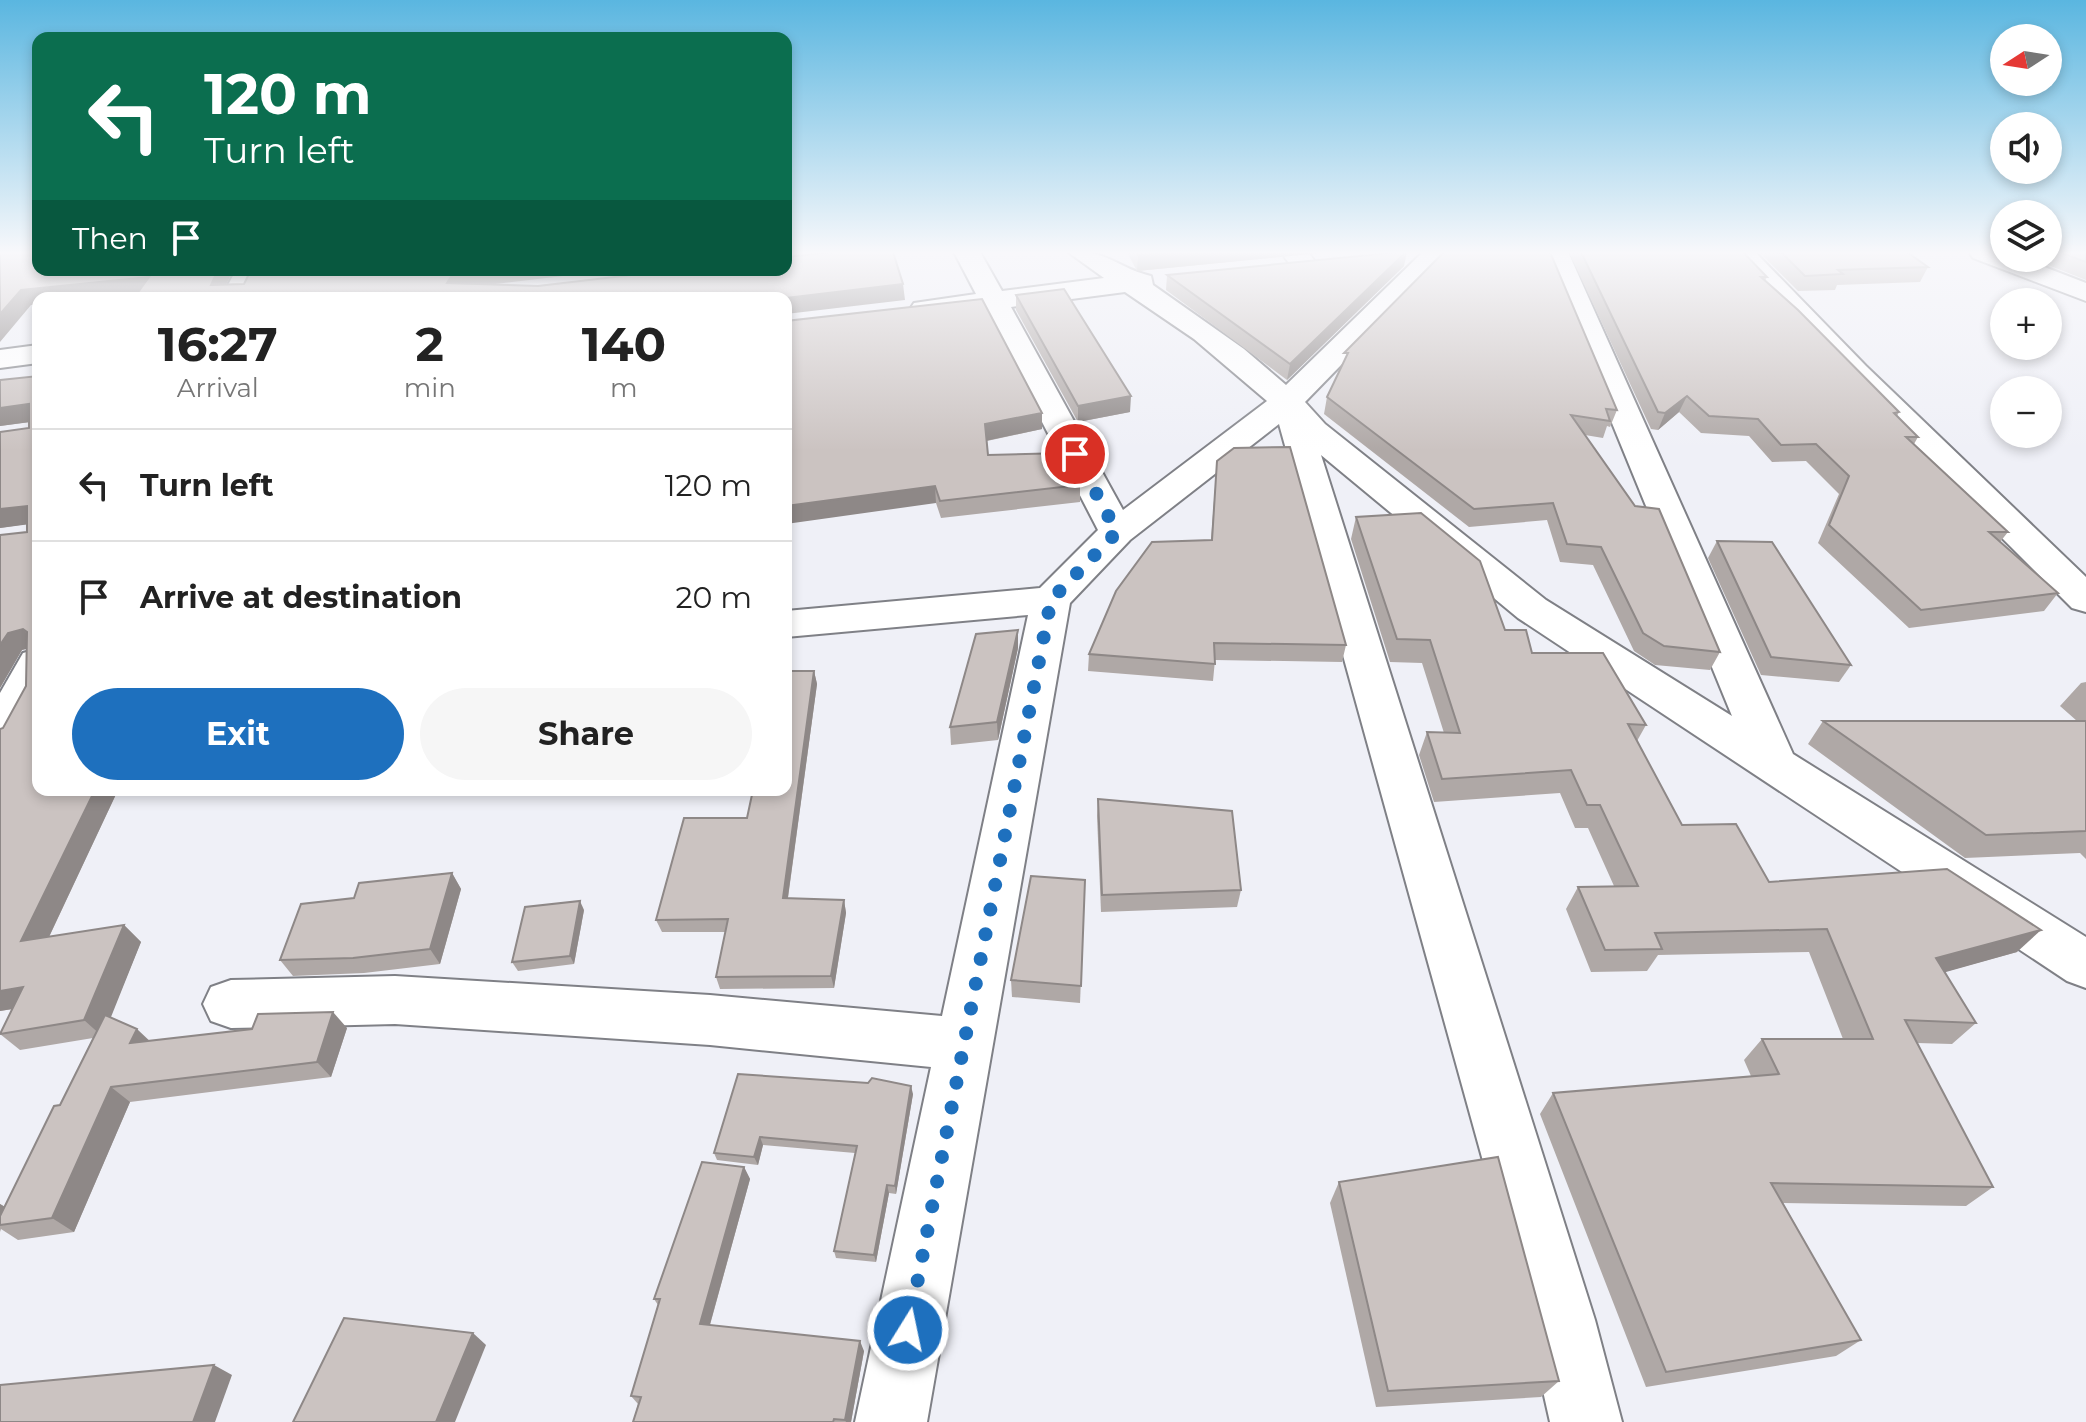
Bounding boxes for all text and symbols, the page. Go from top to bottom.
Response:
north arrow [1990,24,2062,96]
map controls [1990,24,2062,448]
text: 120 m [204,60,372,128]
icon: left [72,64,176,168]
button: sound [1990,112,2062,184]
text: Turn left [204,128,355,172]
button: layers [1990,200,2062,272]
icon: arrive [164,216,208,260]
text: Then [72,220,148,257]
button: + [1990,288,2062,360]
text: 16:27 [158,315,278,373]
text: 2 [416,315,444,373]
text: 140 [582,315,666,373]
text: Arrival [177,372,259,404]
text: min [404,372,456,404]
text: m [610,372,638,404]
button: − [1990,376,2062,448]
pin [1041,420,1109,488]
icon: arrive [1053,432,1097,476]
icon: left [72,463,116,507]
text: Turn left [140,467,273,504]
text: 120 m [665,467,752,504]
icon: arrive [72,575,116,619]
text: Arrive at destination [140,579,462,616]
text: 20 m [675,579,752,616]
button: Exit [72,688,404,780]
button: Share [420,688,752,780]
position arrow [866,1288,950,1372]

